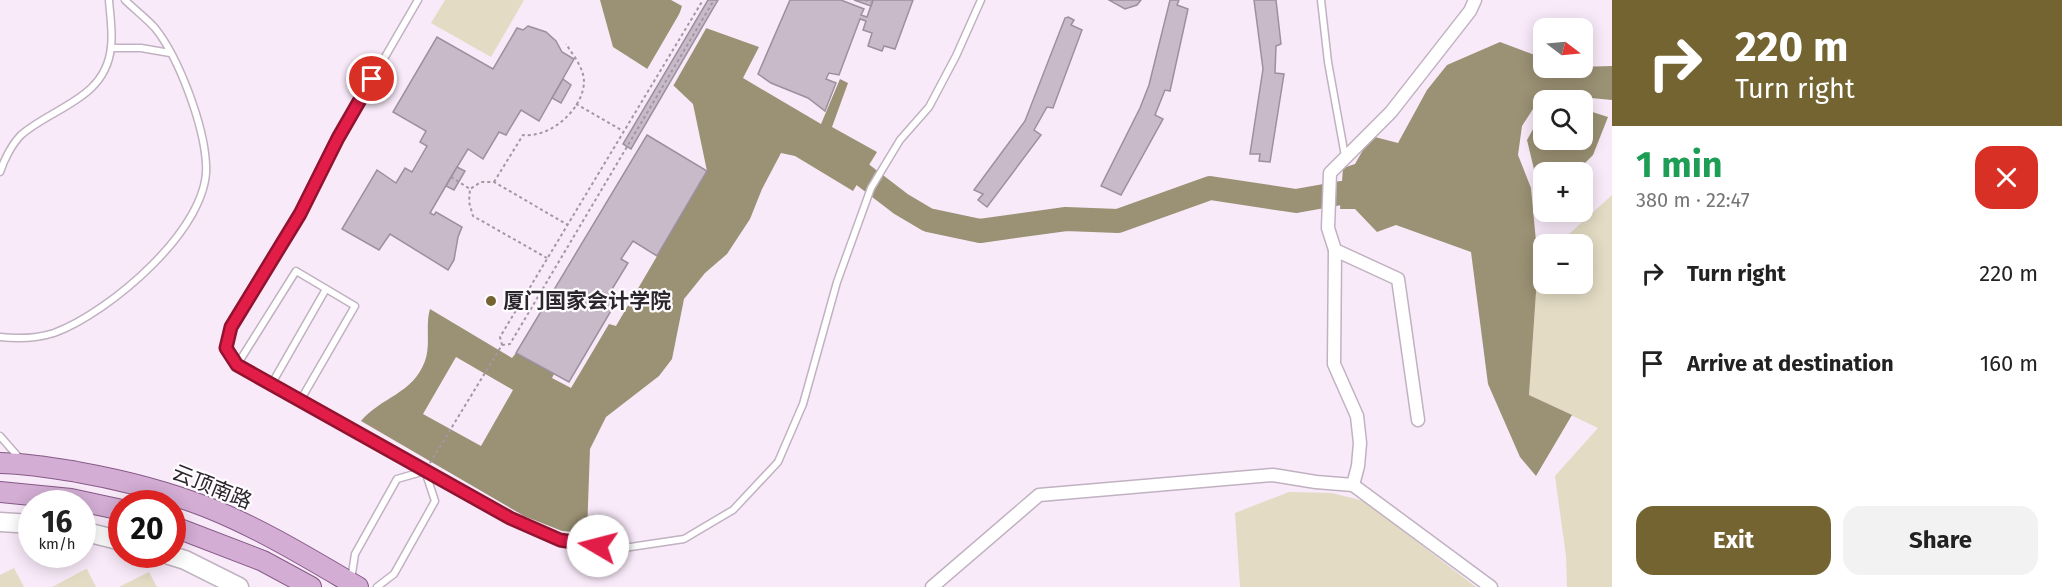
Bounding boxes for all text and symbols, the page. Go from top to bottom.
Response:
north arrow [1533,18,1593,78]
map controls [1533,18,1593,294]
text: 220 m [1735,22,1848,72]
icon: right [1636,24,1714,102]
pin [346,53,397,104]
icon: arrive [355,62,388,95]
text: Turn right [1735,73,1855,105]
button: search [1533,90,1593,150]
text: 1 min [1636,143,1723,187]
button: close [1975,146,2038,209]
button: + [1533,162,1593,222]
text: 380 m · 22:47 [1636,188,1750,212]
button: − [1533,234,1593,294]
icon: right [1636,257,1669,290]
text: Turn right [1687,260,1786,287]
text: 220 m [1979,260,2038,287]
place label: 厦门国家会计学院 [503,288,671,314]
marker: 厦门国家会计学院 [484,294,498,308]
icon: arrive [1636,347,1669,380]
text: Arrive at destination [1687,350,1894,377]
text: 160 m [1980,350,2038,377]
street label: 云顶南路 [168,459,256,515]
speed limit sign: 20 [108,490,186,568]
text: 16 [42,504,72,540]
button: Exit [1636,506,1831,575]
button: Share [1843,506,2038,575]
position arrow [566,514,630,578]
text: km/h [38,535,76,553]

